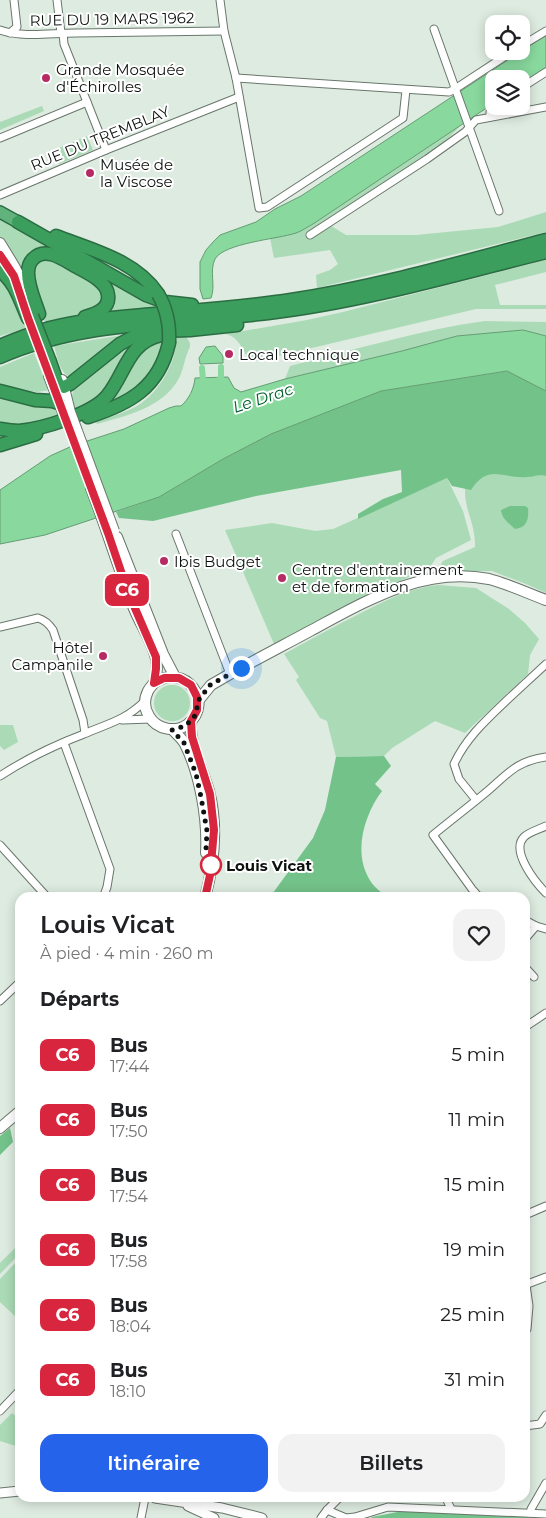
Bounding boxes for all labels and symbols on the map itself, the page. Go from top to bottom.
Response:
street label: RUE DU 19 MARS 1962 [30,8,194,30]
place label: Grande Mosquée d'Échirolles [56,60,185,96]
marker: Grande Mosquée d'Échirolles [40,72,52,84]
street label: RUE DU TREMBLAY [28,101,173,175]
place label: Musée de la Viscose [100,155,173,191]
marker: Musée de la Viscose [84,167,96,179]
place label: Local technique [239,345,359,364]
marker: Local technique [223,348,235,360]
water label: Le Drac [230,379,296,417]
place label: Ibis Budget [174,552,261,571]
marker: Ibis Budget [158,555,170,567]
place label: Centre d'entrainement et de formation [292,560,463,596]
marker: Centre d'entrainement et de formation [276,572,288,584]
line badge: C6 [104,574,150,606]
place label: Hôtel Campanile [11,638,93,674]
marker: Hôtel Campanile [97,650,109,662]
your location [229,656,254,681]
marker: Louis Vicat [200,854,222,876]
place label: Louis Vicat [226,856,313,875]

